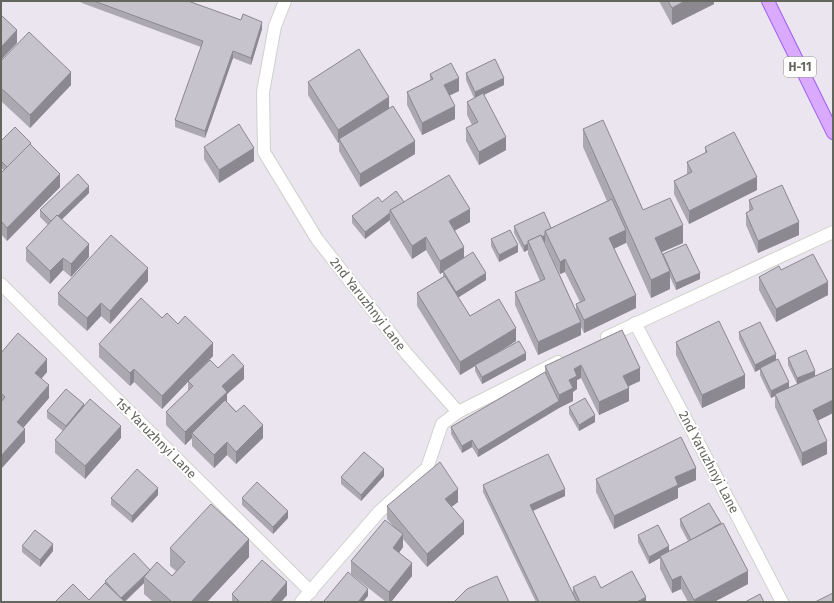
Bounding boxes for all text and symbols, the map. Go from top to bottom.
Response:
road number: Н-11 [784,57,816,77]
street label: 2nd Yaruzhnyi Lane [327,255,409,353]
street label: 1st Yaruzhnyi Lane [112,394,200,482]
street label: 2nd Yaruzhnyi Lane [676,408,742,516]

